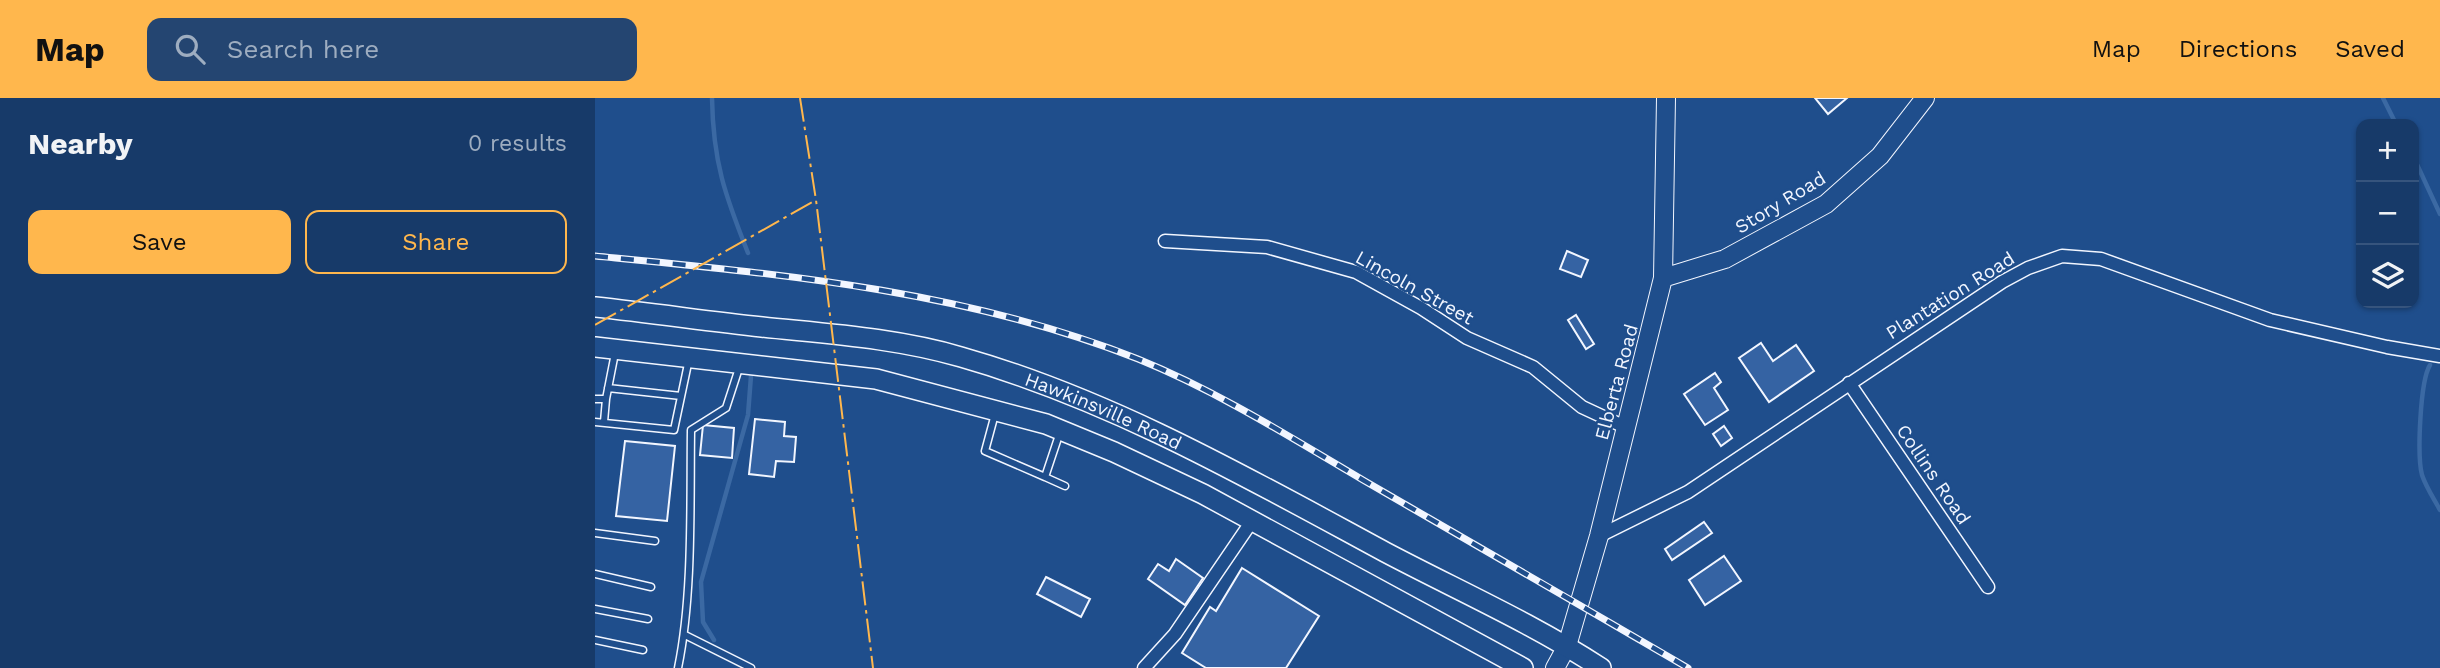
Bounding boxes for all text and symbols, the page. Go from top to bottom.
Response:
search box [147,18,637,81]
text: Map [35,30,105,69]
icon: search [171,30,209,68]
text: Search here [227,34,379,64]
text: Map [2092,35,2141,63]
text: Directions [2179,35,2297,63]
text: Saved [2335,35,2405,63]
map controls [2356,119,2419,308]
button: + [2356,119,2419,182]
text: Nearby [28,126,133,161]
text: 0 results [468,130,567,157]
street label: Story Road [1731,166,1830,238]
button: − [2356,182,2419,245]
button: Save [28,210,291,274]
button: Share [305,210,567,274]
button: layers [2356,245,2419,308]
street label: Lincoln Street [1352,246,1478,329]
street label: Plantation Road [1882,247,2019,344]
street label: Elberta Road [1590,322,1643,443]
street label: Hawkinsville Road [1022,367,1185,455]
street label: Collins Road [1892,420,1975,529]

